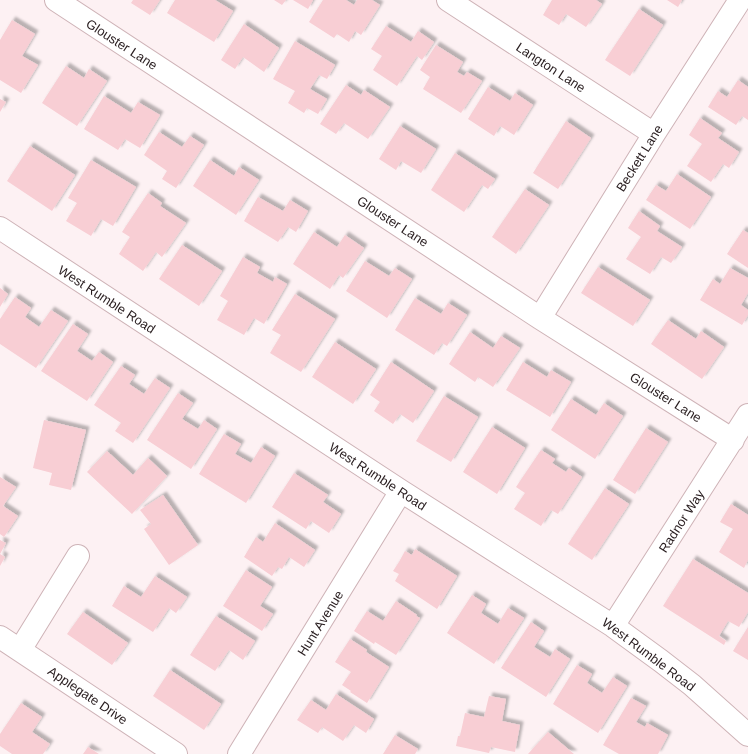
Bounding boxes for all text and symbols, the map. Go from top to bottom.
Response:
street label: Glouster Lane [83,16,160,73]
street label: Langton Lane [513,39,588,95]
street label: Beckett Lane [613,122,666,194]
street label: Glouster Lane [354,193,431,250]
street label: West Rumble Road [55,262,158,336]
street label: Glouster Lane [627,369,704,425]
street label: West Rumble Road [326,439,429,513]
street label: Radnor Way [656,487,708,555]
street label: Hunt Avenue [294,588,346,659]
street label: West Rumble Road [599,615,698,694]
street label: Applegate Drive [45,663,130,727]

